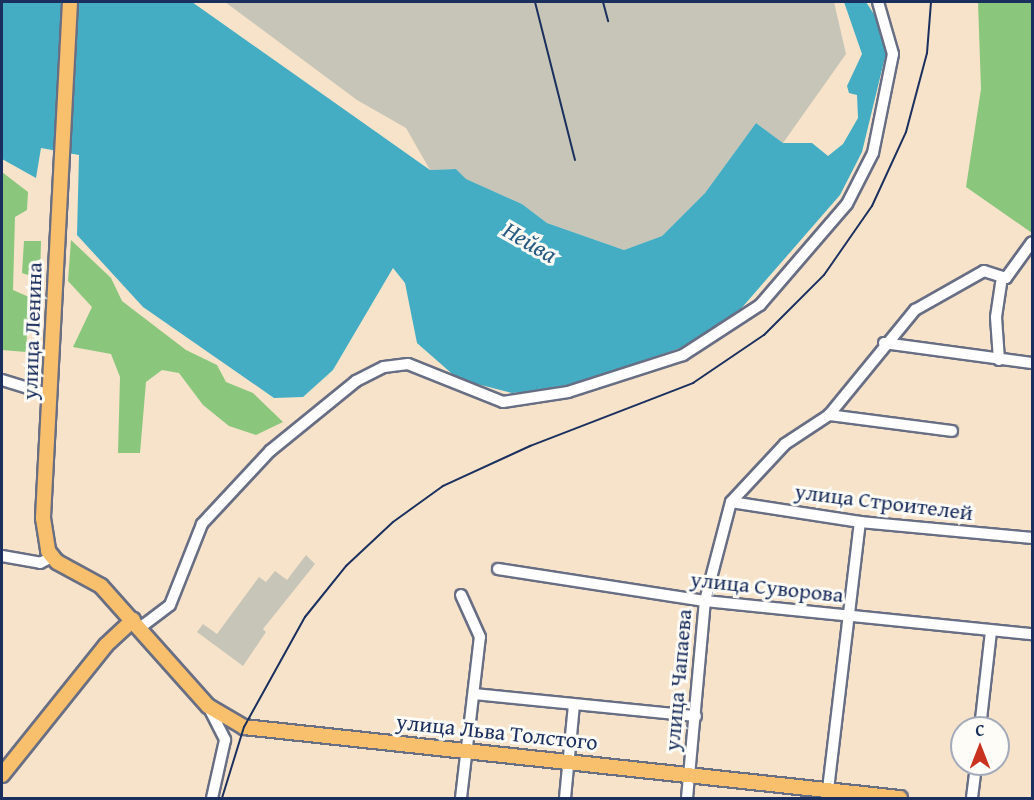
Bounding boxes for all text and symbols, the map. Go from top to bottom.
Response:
water label: Нейва [498,215,562,269]
street label: улица Ленина [16,262,48,400]
street label: улица Строителей [793,478,975,526]
street label: улица Суворова [689,566,845,608]
street label: улица Чапаева [659,608,697,752]
street label: улица Льва Толстого [395,708,599,756]
north arrow [950,716,1010,776]
text: С [975,718,985,742]

